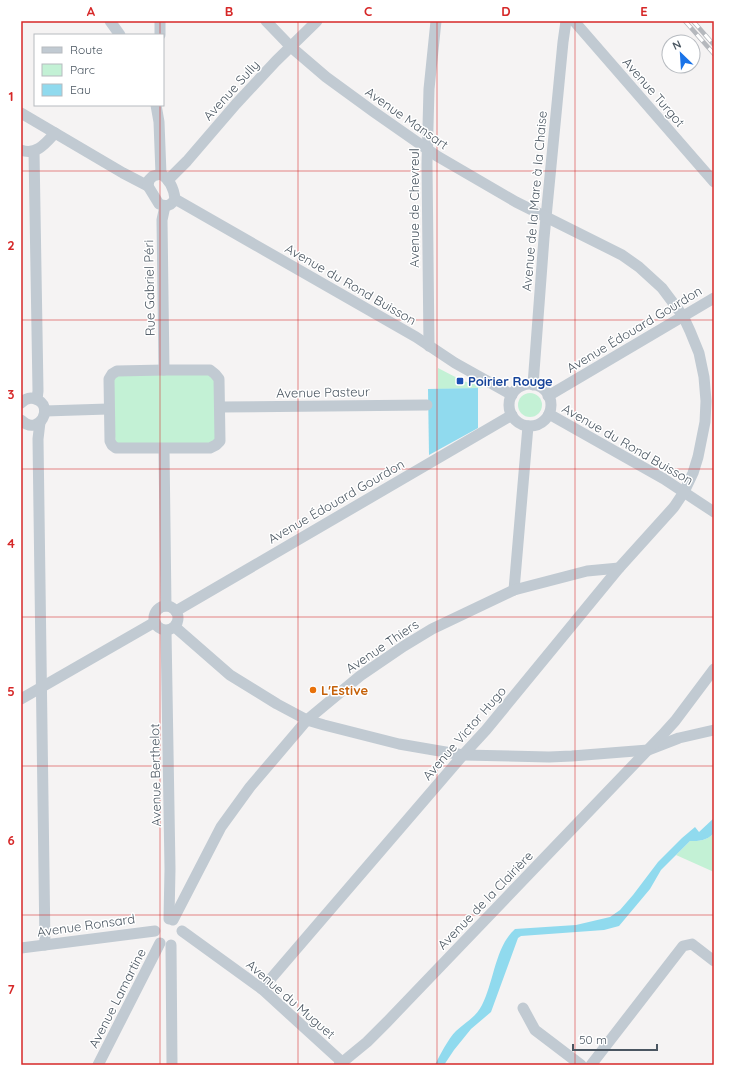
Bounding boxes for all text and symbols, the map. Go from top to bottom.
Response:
text: A [87,3,96,19]
text: B [225,3,233,19]
text: C [364,3,372,19]
text: D [501,3,511,19]
text: E [640,3,648,19]
legend [34,34,164,106]
north arrow [661,34,701,74]
text: N [670,37,683,53]
text: Route [70,42,103,57]
street label: Avenue Turgot [620,54,688,130]
street label: Avenue Sully [200,56,262,124]
text: Parc [70,62,95,77]
text: Eau [70,82,91,97]
street label: Avenue Mansart [362,83,452,153]
text: 1 [8,88,14,104]
street label: Avenue de la Mare à la Chaise [518,110,550,292]
street label: Avenue de Chevreul [406,148,422,268]
text: 2 [7,237,15,253]
street label: Rue Gabriel Péri [140,240,158,336]
street label: Avenue du Rond Buisson [283,240,419,328]
street label: Avenue Édouard Gourdon [564,282,704,376]
place label: Poirier Rouge [468,373,553,389]
marker: Poirier Rouge [455,376,465,386]
street label: Avenue Pasteur [276,383,370,401]
text: 3 [8,386,15,402]
street label: Avenue du Rond Buisson [560,400,696,488]
street label: Avenue Édouard Gourdon [265,455,407,547]
text: 4 [7,535,15,551]
street label: Avenue Thiers [343,616,421,676]
place label: L'Estive [321,682,368,698]
text: 5 [7,683,15,699]
street label: Avenue Victor Hugo [419,683,509,783]
marker: L'Estive [308,685,318,695]
street label: Avenue Berthelot [146,723,164,827]
text: 6 [7,832,15,848]
street label: Avenue de la Clairière [434,847,536,953]
street label: Avenue Ronsard [36,910,136,940]
street label: Avenue Lamartine [85,946,149,1050]
street label: Avenue du Muguet [243,956,339,1042]
text: 7 [7,981,15,997]
scale bar [573,1026,657,1052]
text: 50 m [579,1032,607,1047]

